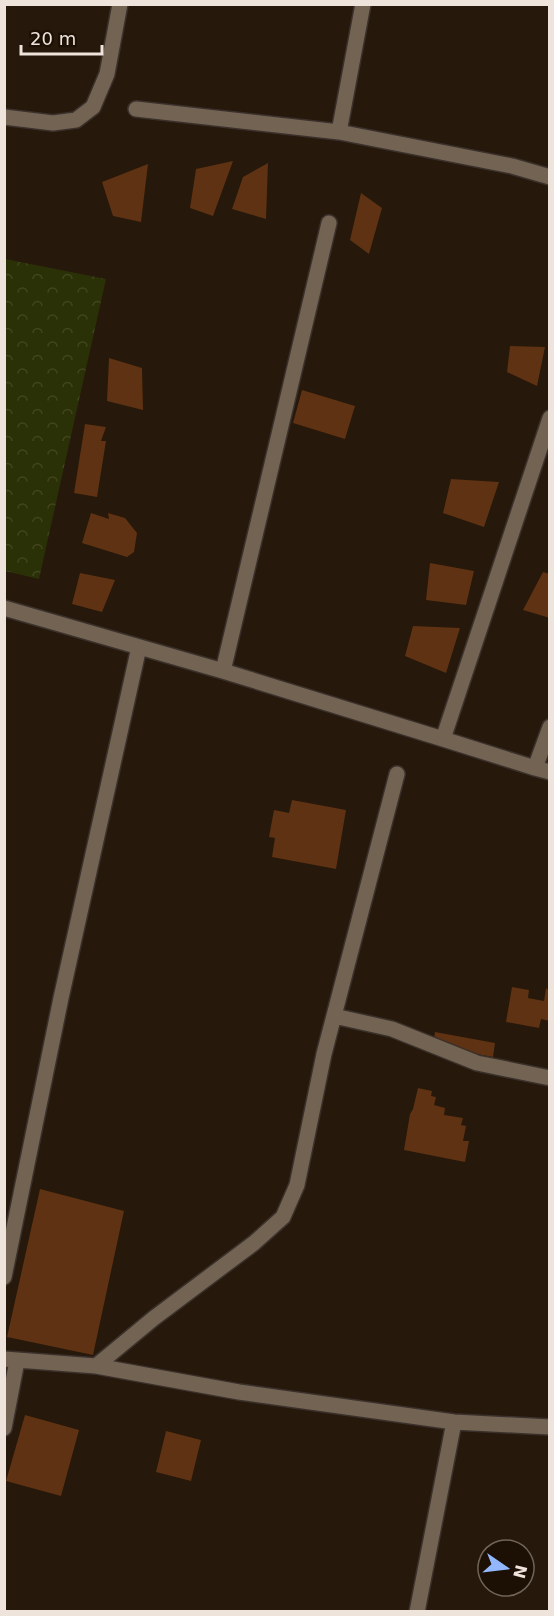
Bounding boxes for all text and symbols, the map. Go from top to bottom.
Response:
scale bar [21,18,102,56]
text: 20 m [30,28,76,49]
north arrow [476,1538,536,1598]
text: N [509,1563,531,1580]

